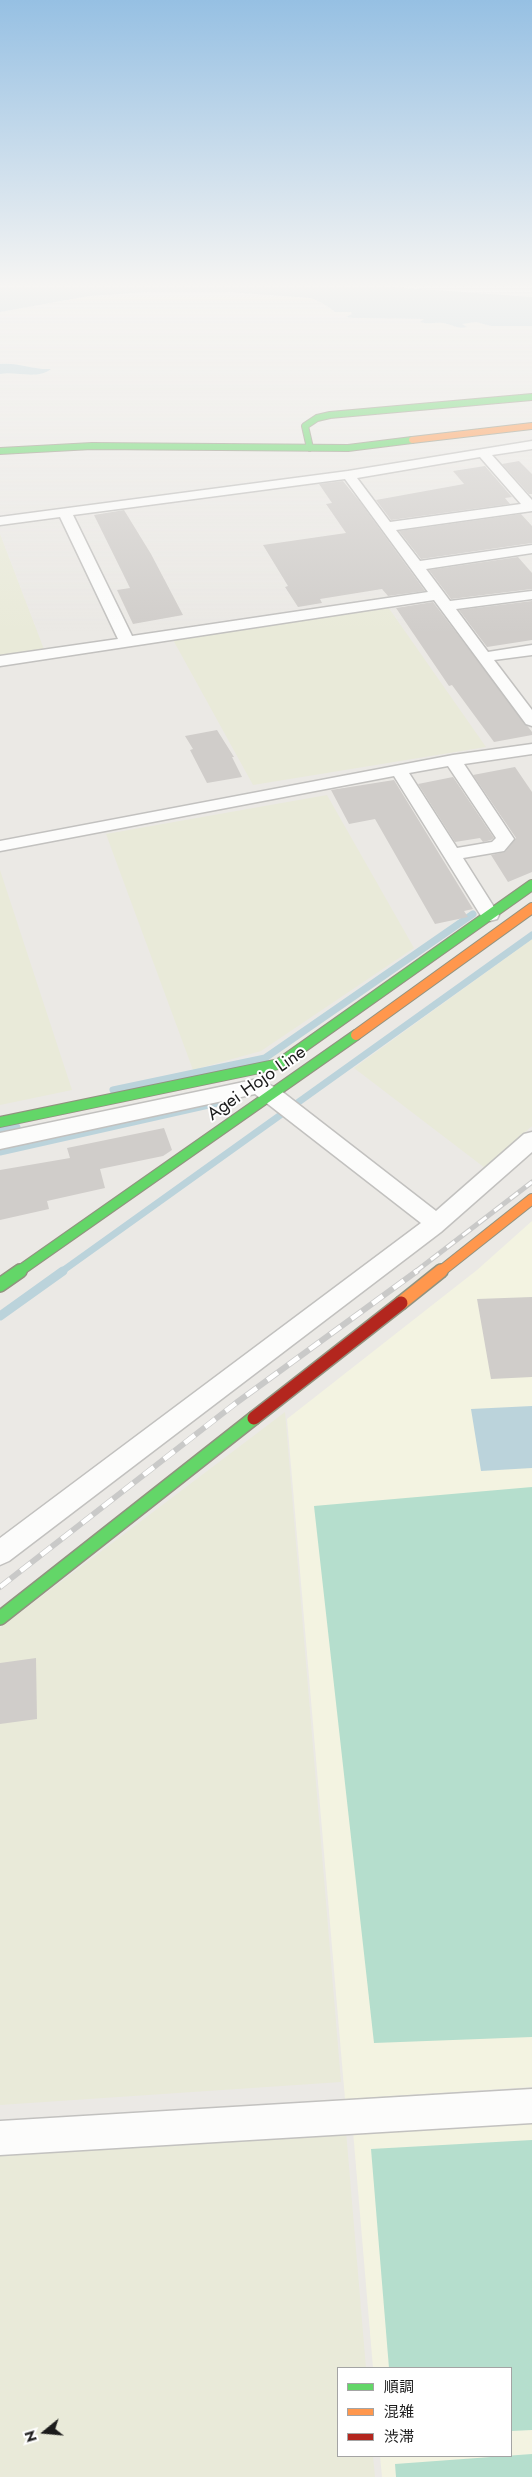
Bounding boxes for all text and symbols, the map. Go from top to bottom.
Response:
street label: Agei Hojo Line [204,1042,310,1126]
legend [337,2367,512,2457]
text: 順調 [384,2376,414,2398]
text: 混雑 [384,2401,414,2423]
north arrow [20,2407,70,2457]
text: 渋滞 [384,2426,414,2448]
text: N [19,2428,42,2445]

